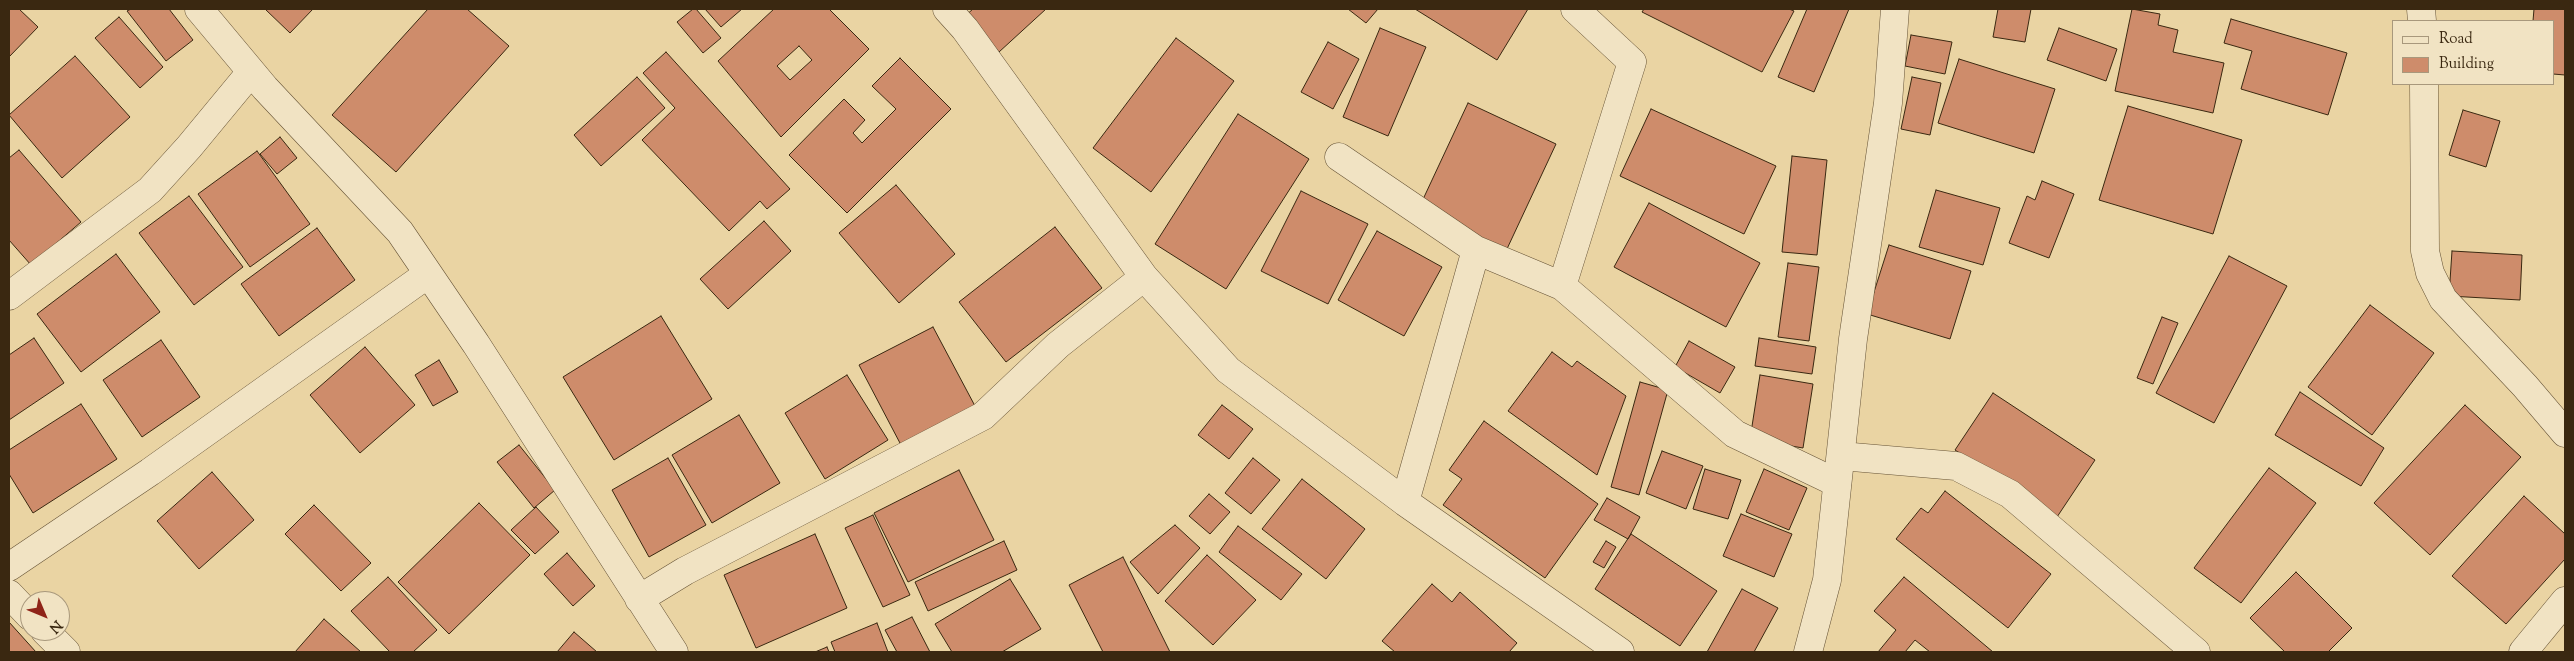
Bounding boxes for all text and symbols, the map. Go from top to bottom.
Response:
legend [2392,20,2554,85]
text: Road [2439,29,2473,50]
text: Building [2439,54,2494,75]
north arrow [20,591,70,641]
text: N [44,615,66,637]

